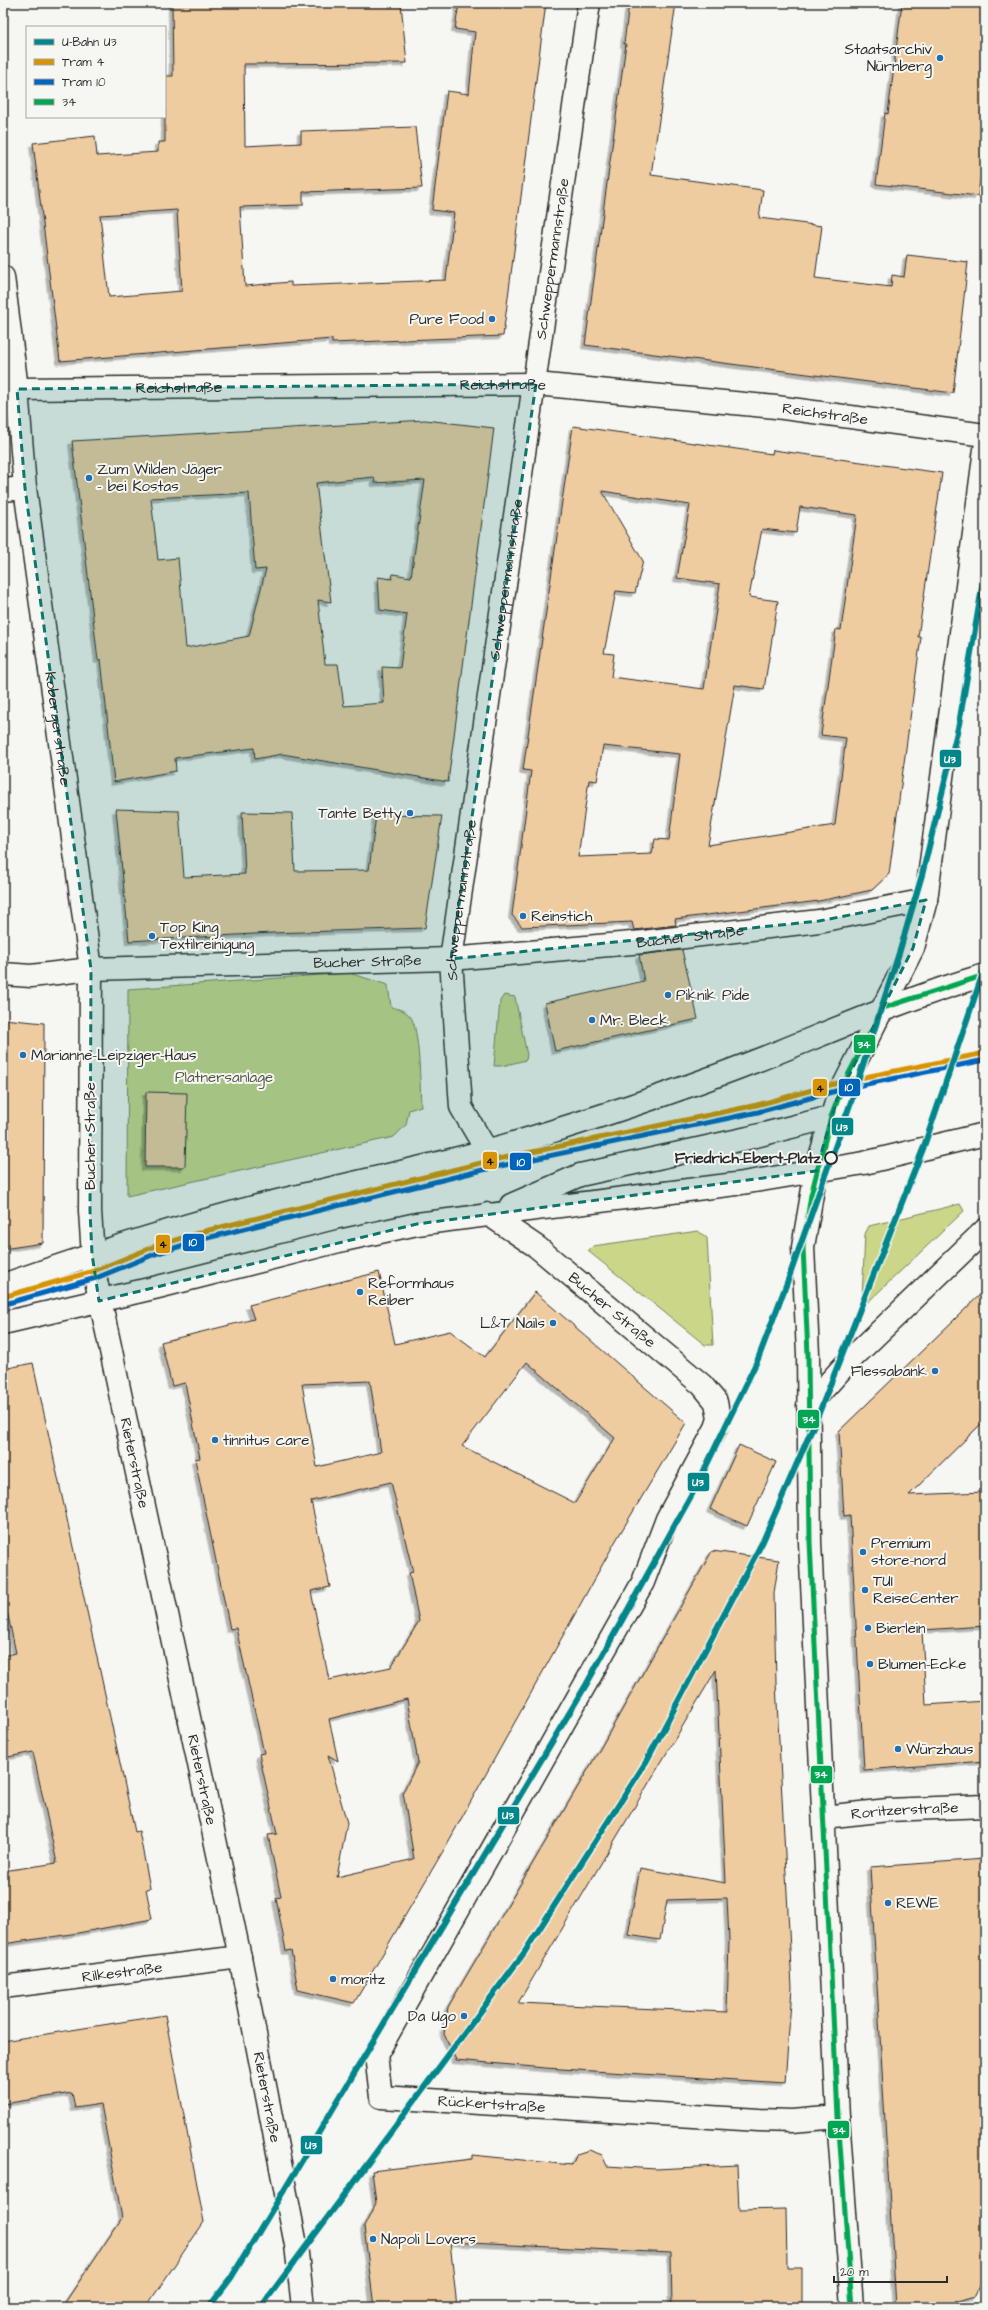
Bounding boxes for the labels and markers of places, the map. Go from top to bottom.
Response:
place label: Staatsarchiv Nürnberg [845,39,932,78]
marker: Staatsarchiv Nürnberg [935,53,945,63]
place label: Pure Food [409,309,484,330]
marker: Pure Food [487,314,497,324]
place label: Zum Wilden Jäger - bei Kostas [97,459,222,497]
marker: Zum Wilden Jäger - bei Kostas [84,473,94,483]
place label: Tante Betty [318,803,402,825]
marker: Tante Betty [405,808,415,818]
place label: Reinstich [531,906,593,927]
marker: Reinstich [518,911,528,921]
place label: Top King Textilreinigung [160,917,254,956]
marker: Top King Textilreinigung [147,931,157,941]
place label: Piknik Pide [676,985,750,1006]
marker: Piknik Pide [663,990,673,1000]
place label: Mr. Bleck [600,1010,669,1031]
marker: Mr. Bleck [587,1015,597,1025]
place label: Marianne-Leipziger-Haus [31,1045,197,1067]
marker: Marianne-Leipziger-Haus [18,1050,28,1060]
place label: Friedrich-Ebert-Platz [675,1148,822,1169]
marker: Friedrich-Ebert-Platz [824,1151,838,1165]
place label: Reformhaus Reiber [368,1273,455,1311]
marker: Reformhaus Reiber [355,1287,365,1297]
place label: L&T Nails [480,1313,545,1334]
marker: L&T Nails [548,1318,558,1328]
place label: Flessabank [851,1361,927,1382]
marker: Flessabank [930,1366,940,1376]
place label: tinnitus care [223,1430,309,1451]
marker: tinnitus care [210,1435,220,1445]
place label: Premium store-nord [871,1533,946,1571]
marker: Premium store-nord [858,1547,868,1557]
place label: TUI ReiseCenter [873,1571,958,1609]
marker: TUI ReiseCenter [860,1585,870,1595]
place label: Bierlein [876,1618,926,1639]
marker: Bierlein [863,1623,873,1633]
place label: Blumen-Ecke [878,1654,966,1675]
marker: Blumen-Ecke [865,1659,875,1669]
place label: Würzhaus [906,1739,974,1760]
marker: Würzhaus [893,1744,903,1754]
place label: REWE [896,1893,939,1914]
marker: REWE [883,1898,893,1908]
place label: moritz [341,1969,386,1990]
marker: moritz [328,1974,338,1984]
place label: Da Ugo [408,2006,457,2028]
marker: Da Ugo [459,2011,469,2021]
place label: Napoli Lovers [381,2229,476,2250]
marker: Napoli Lovers [368,2234,378,2244]

